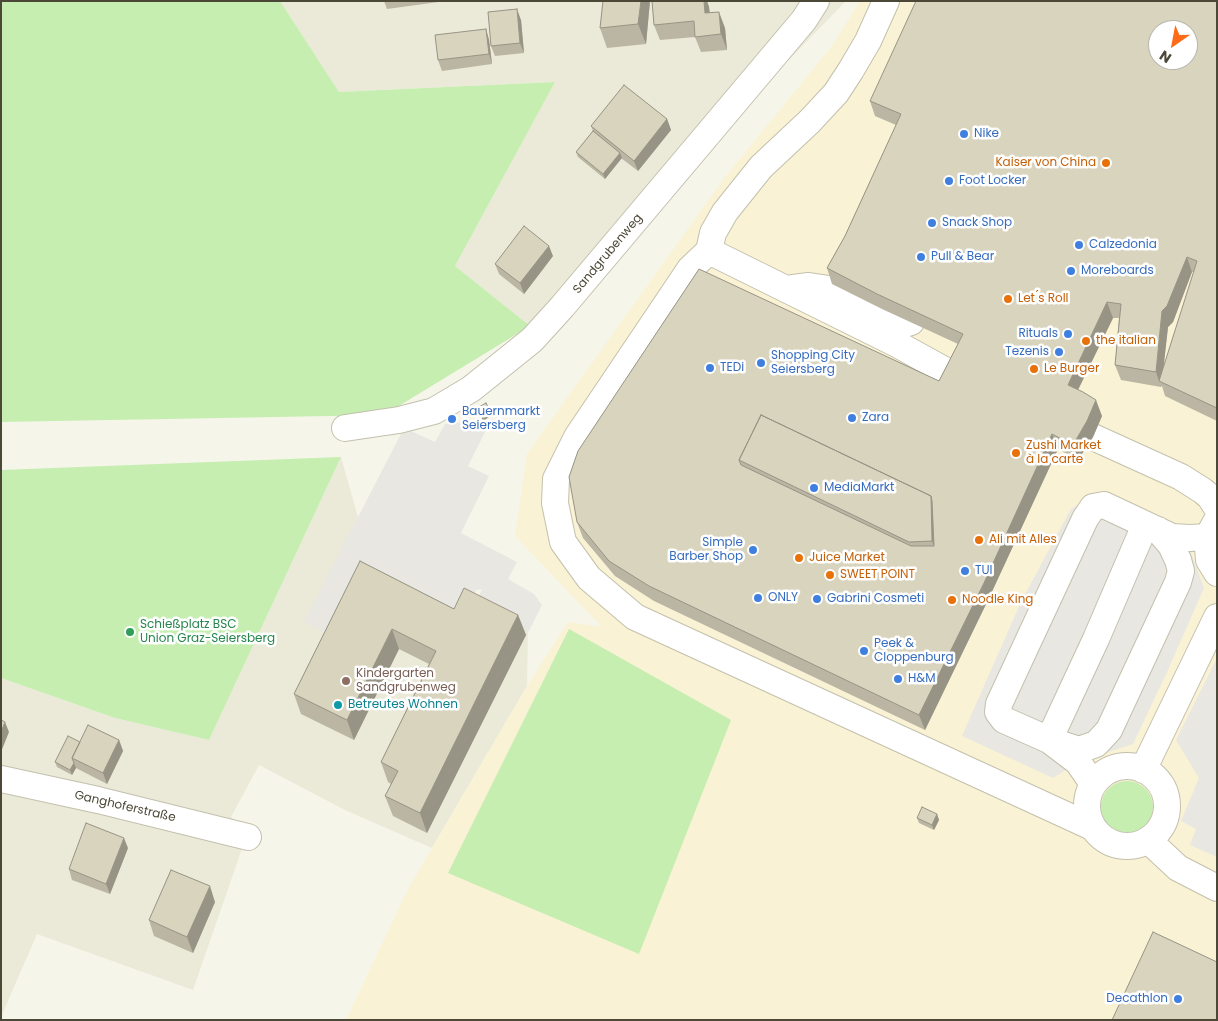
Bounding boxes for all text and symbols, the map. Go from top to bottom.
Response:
north arrow [1148,20,1198,70]
text: N [1156,45,1175,68]
place label: Nike [974,127,999,141]
marker: Nike [958,128,970,140]
place label: Kaiser von China [995,156,1096,170]
marker: Kaiser von China [1100,157,1112,169]
place label: Foot Locker [959,174,1026,188]
marker: Foot Locker [943,175,955,187]
street label: Sandgrubenweg [570,211,646,297]
place label: Snack Shop [942,216,1012,230]
marker: Snack Shop [926,217,938,229]
place label: Calzedonia [1089,238,1157,252]
marker: Calzedonia [1073,239,1085,251]
place label: Pull & Bear [931,250,994,264]
marker: Pull & Bear [915,251,927,263]
place label: Moreboards [1081,264,1154,278]
marker: Moreboards [1065,265,1077,277]
place label: Let ́s Roll [1018,292,1069,306]
marker: Let ́s Roll [1002,293,1014,305]
place label: Rituals [1018,327,1058,341]
marker: Rituals [1062,328,1074,340]
place label: the italian [1096,334,1156,348]
marker: the italian [1080,335,1092,347]
place label: Tezenis [1005,345,1049,359]
marker: Tezenis [1053,346,1065,358]
place label: Shopping City Seiersberg [771,349,855,377]
marker: Shopping City Seiersberg [755,357,767,369]
place label: TEDi [720,361,744,375]
marker: TEDi [704,362,716,374]
place label: Le Burger [1044,362,1099,376]
marker: Le Burger [1028,363,1040,375]
place label: Bauernmarkt Seiersberg [462,405,540,433]
place label: Zara [862,411,889,425]
marker: Zara [846,412,858,424]
marker: Bauernmarkt Seiersberg [446,413,458,425]
place label: Zushi Market à la carte [1026,439,1101,467]
marker: Zushi Market à la carte [1010,447,1022,459]
place label: MediaMarkt [824,481,894,495]
marker: MediaMarkt [808,482,820,494]
place label: Ali mit Alles [989,533,1057,547]
marker: Ali mit Alles [973,534,985,546]
place label: Simple Barber Shop [669,536,743,564]
marker: Simple Barber Shop [747,544,759,556]
place label: Juice Market [809,551,885,565]
marker: Juice Market [793,552,805,564]
place label: TUI [975,564,993,578]
marker: TUI [959,565,971,577]
place label: SWEET POINT [840,568,915,582]
marker: SWEET POINT [824,569,836,581]
place label: ONLY [768,591,798,605]
marker: ONLY [752,592,764,604]
place label: Gabrini Cosmeti [827,592,924,606]
marker: Gabrini Cosmeti [811,593,823,605]
place label: Noodle King [962,593,1033,607]
marker: Noodle King [946,594,958,606]
place label: Schießplatz BSC Union Graz-Seiersberg [140,618,275,646]
marker: Schießplatz BSC Union Graz-Seiersberg [124,626,136,638]
place label: Peek & Cloppenburg [874,637,954,665]
marker: Peek & Cloppenburg [858,645,870,657]
place label: Kindergarten Sandgrubenweg [356,667,456,695]
place label: H&M [908,672,936,686]
marker: H&M [892,673,904,685]
marker: Kindergarten Sandgrubenweg [340,675,352,687]
place label: Betreutes Wohnen [348,698,458,712]
marker: Betreutes Wohnen [332,699,344,711]
street label: Ganghoferstraße [73,788,177,826]
place label: Decathlon [1106,992,1168,1006]
marker: Decathlon [1172,993,1184,1005]

